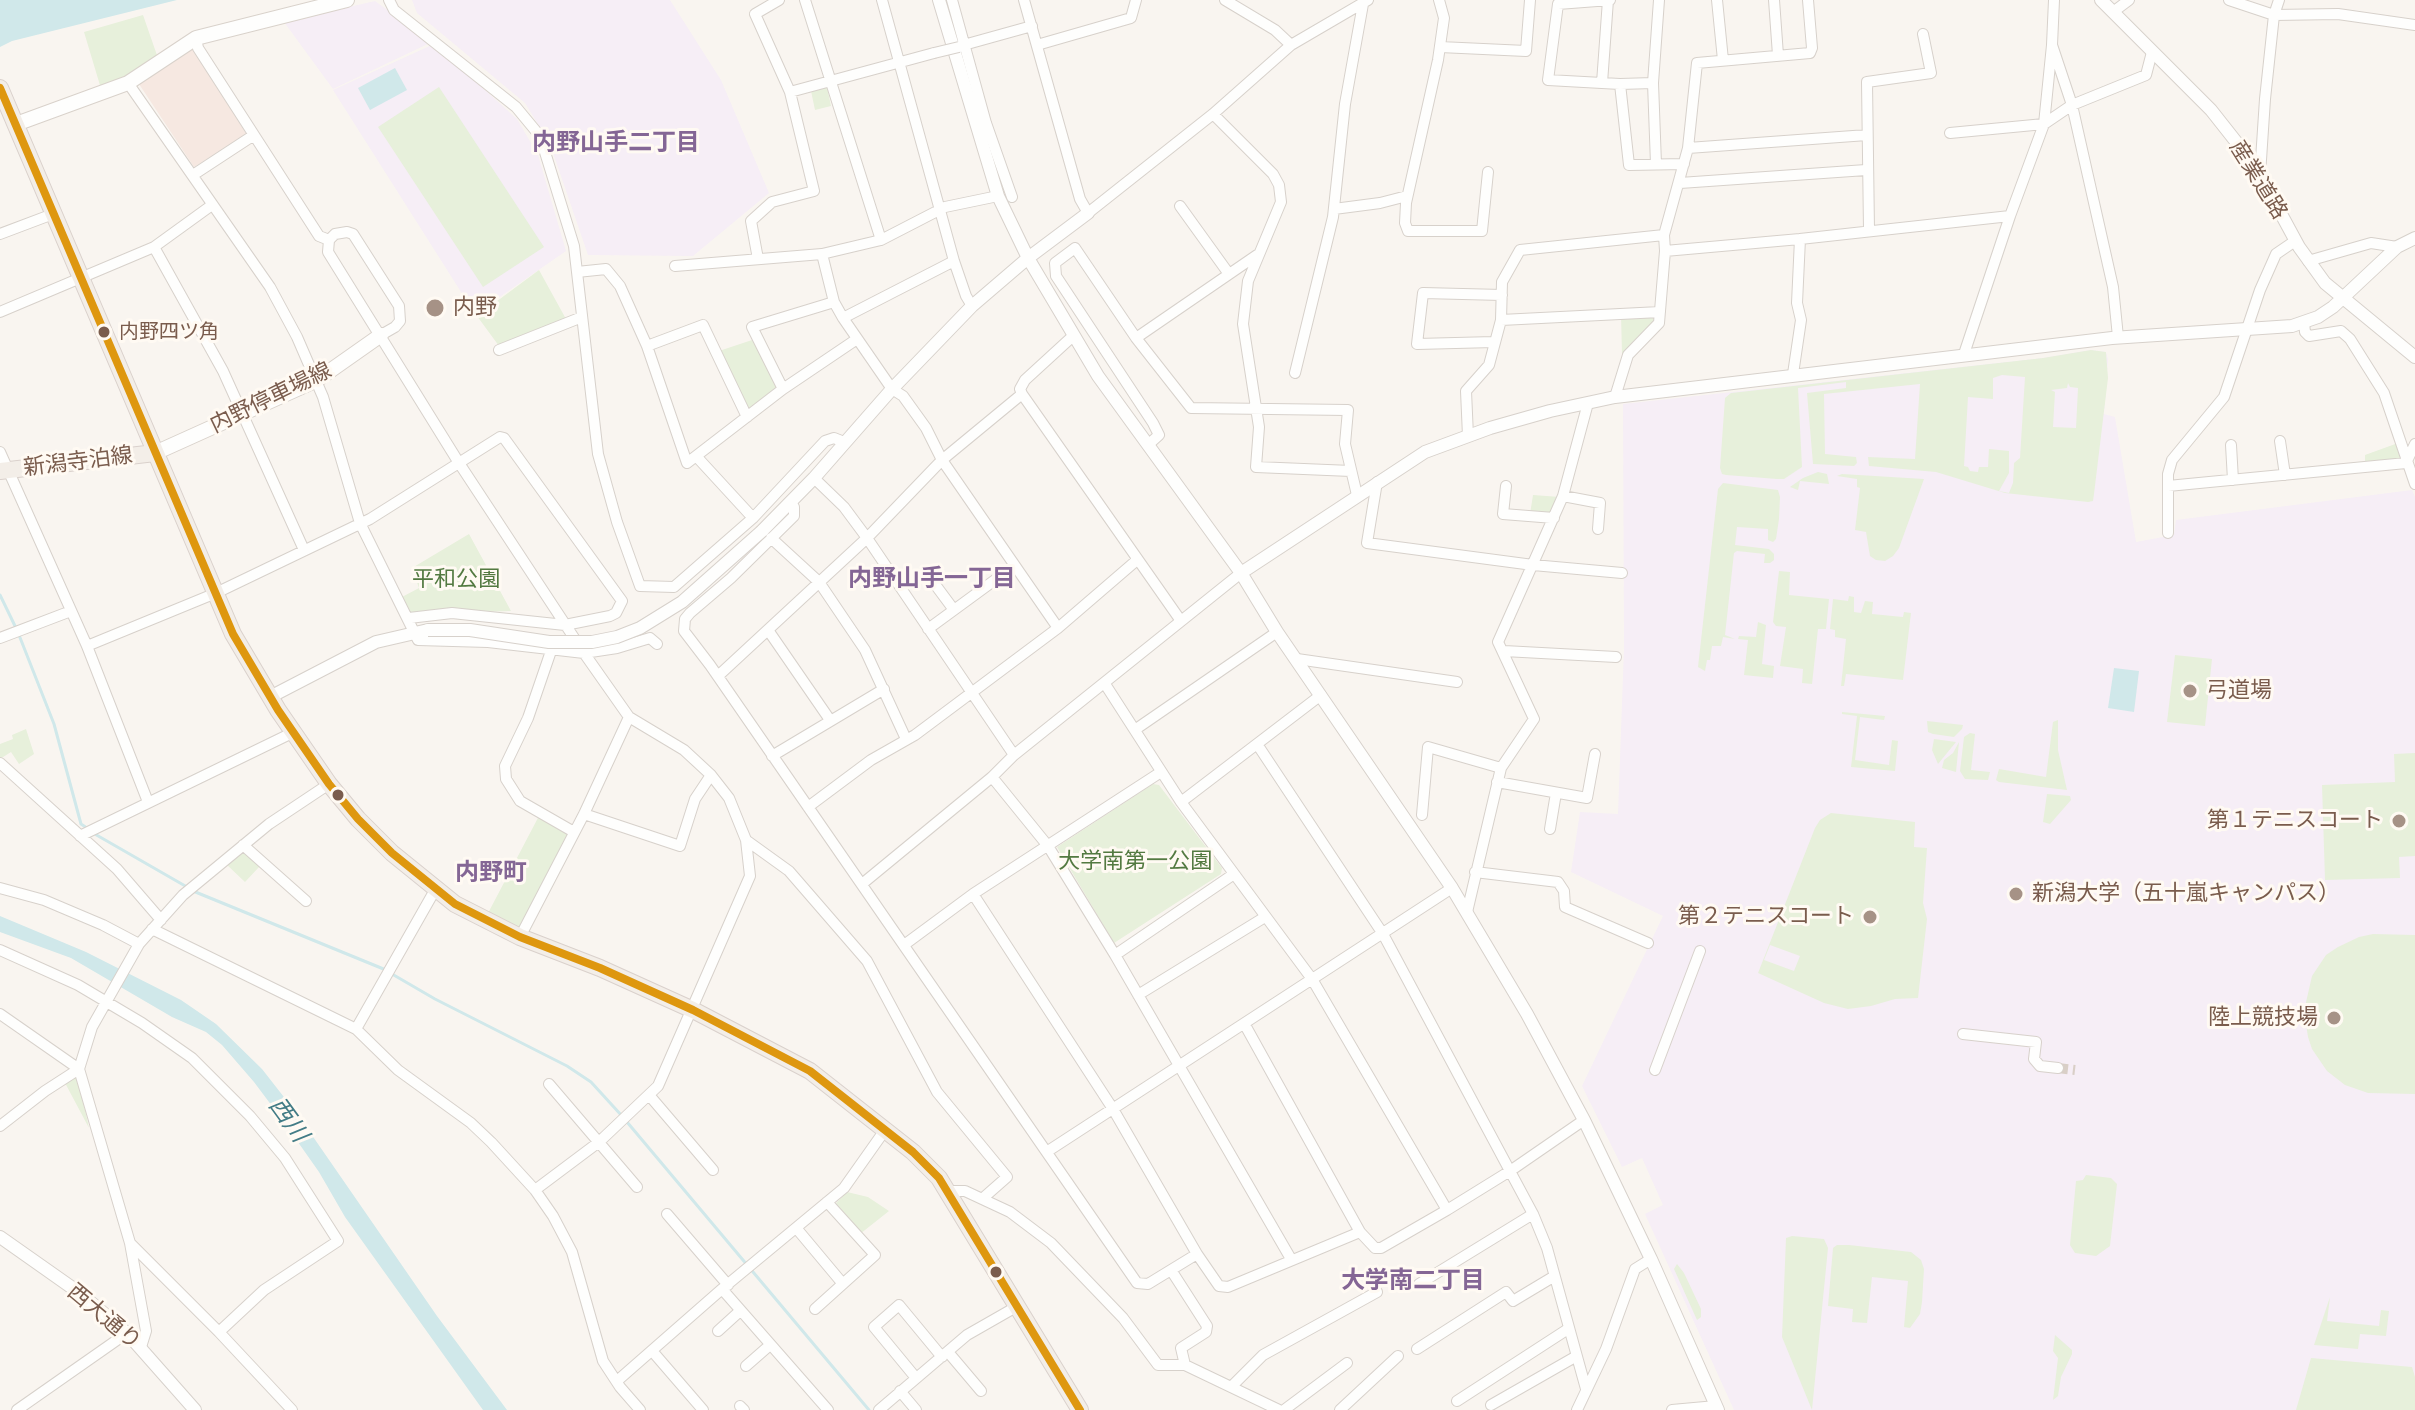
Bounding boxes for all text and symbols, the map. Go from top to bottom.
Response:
district label: 内野山手二丁目 [532,129,700,157]
street label: 産業道路 [2223,136,2293,224]
place label: 内野 [453,295,497,321]
marker: 内野 [424,297,446,319]
place label: 内野四ツ角 [119,320,219,344]
marker: 内野四ツ角 [96,324,112,340]
street label: 内野停車場線 [206,357,336,439]
street label: 新潟寺泊線 [22,442,134,482]
district label: 内野山手一丁目 [848,565,1016,593]
park label: 平和公園 [412,567,500,593]
place label: 弓道場 [2206,678,2272,704]
marker: 弓道場 [2181,682,2199,700]
unlabelled marker [330,787,346,803]
place label: 第１テニスコート [2207,808,2383,834]
marker: 第１テニスコート [2390,812,2408,830]
park label: 大学南第一公園 [1058,849,1212,875]
district label: 内野町 [455,859,527,887]
place label: 新潟大学（五十嵐キャンパス） [2032,881,2340,907]
marker: 新潟大学（五十嵐キャンパス） [2007,885,2025,903]
place label: 第２テニスコート [1678,904,1854,930]
marker: 第２テニスコート [1861,908,1879,926]
place label: 陸上競技場 [2208,1005,2318,1031]
marker: 陸上競技場 [2325,1009,2343,1027]
water label: 西川 [262,1092,314,1148]
unlabelled marker [988,1264,1004,1280]
district label: 大学南二丁目 [1341,1267,1485,1295]
street label: 西大通り [62,1279,146,1355]

